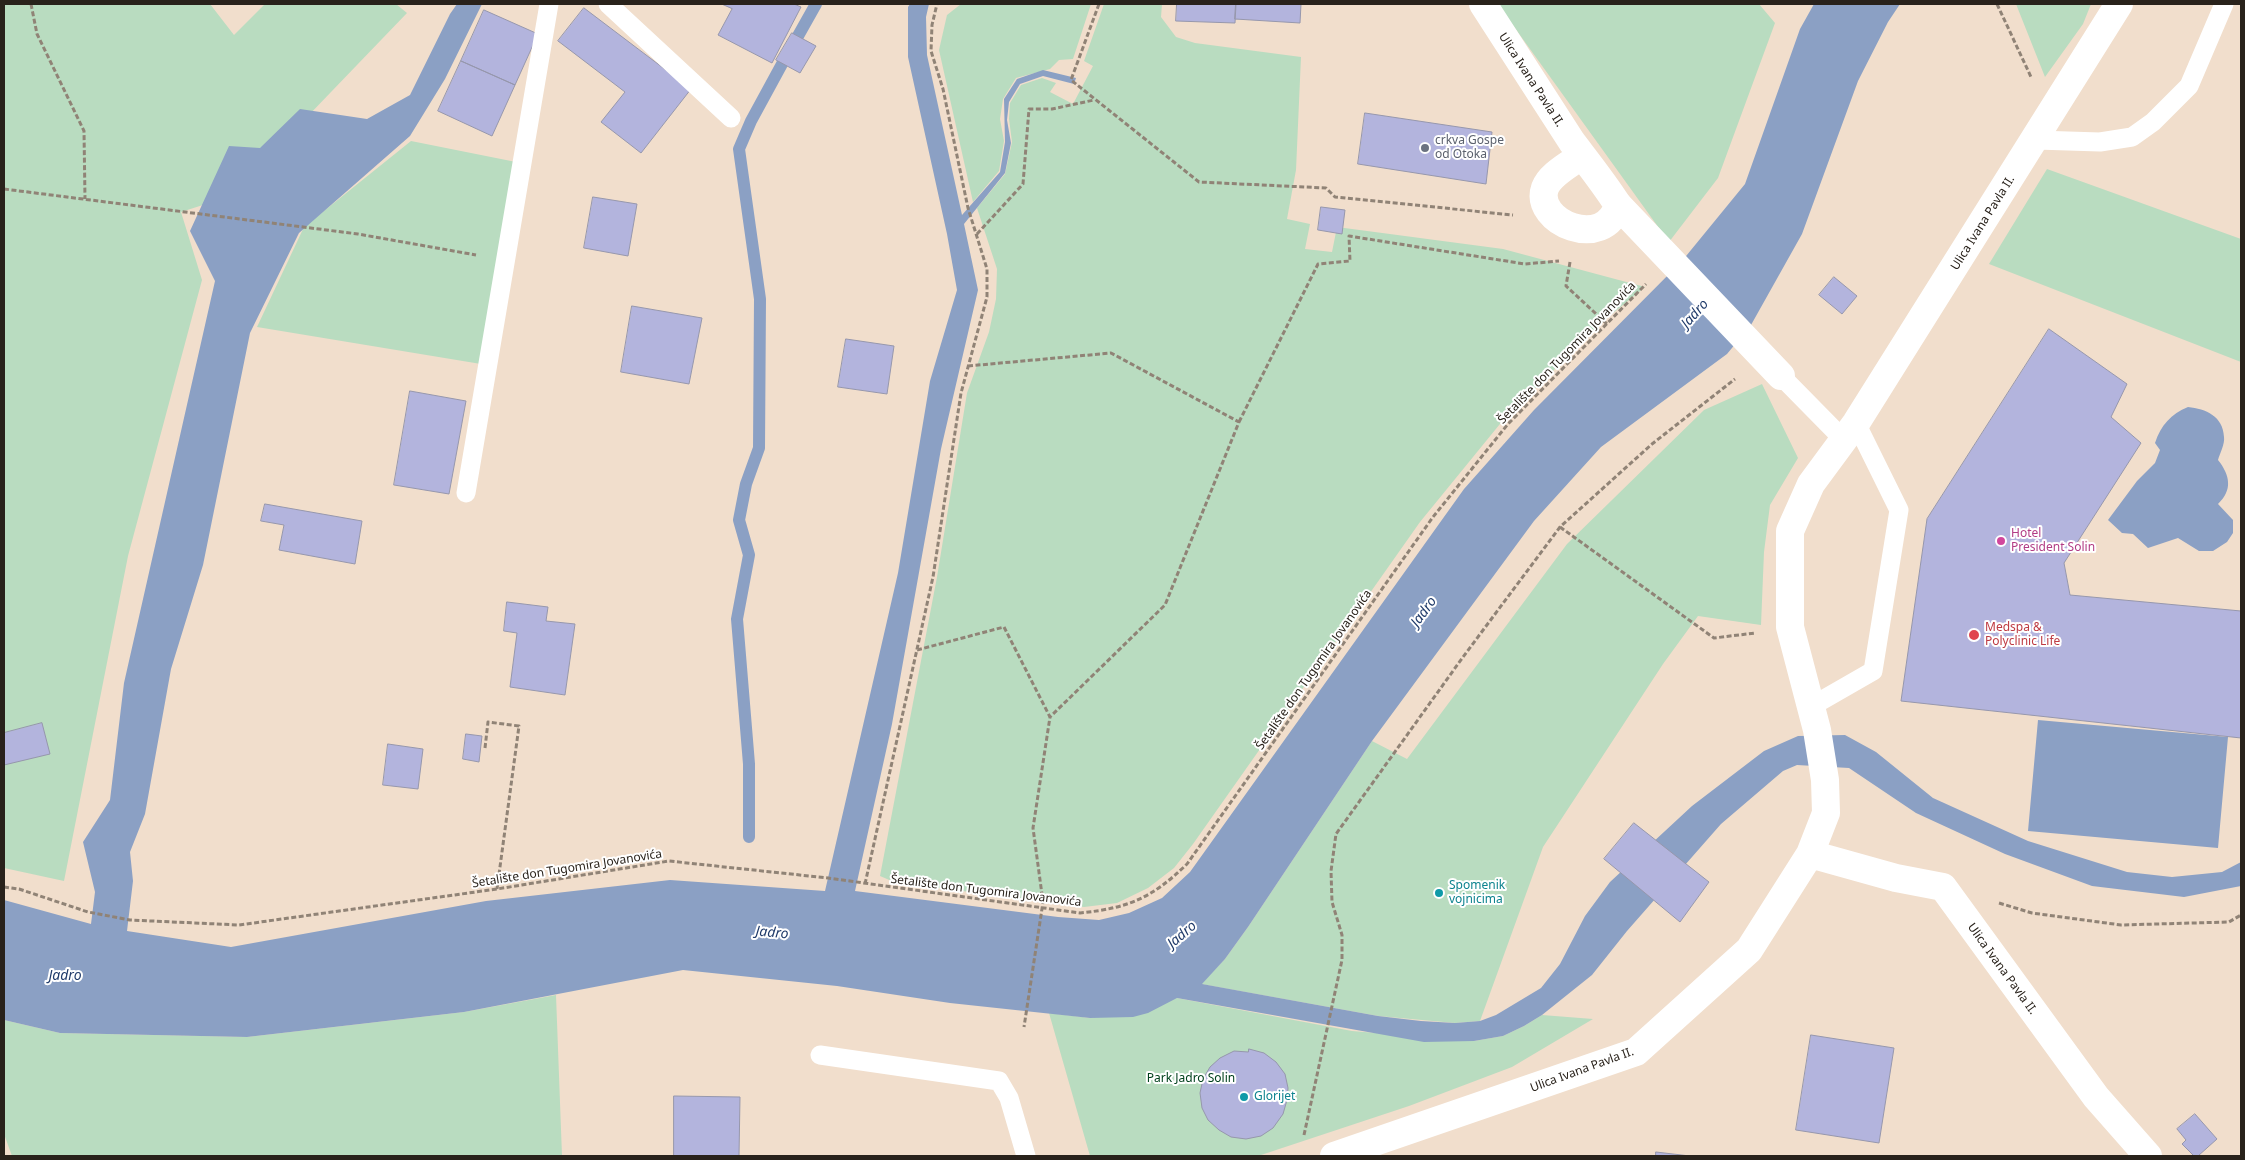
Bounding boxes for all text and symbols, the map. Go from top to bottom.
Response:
street label: Ulica Ivana Pavla II. [1495,30,1567,130]
place label: crkva Gospe od Otoka [1435,134,1504,162]
marker: crkva Gospe od Otoka [1419,142,1431,154]
street label: Ulica Ivana Pavla II. [1948,173,2018,273]
street label: Šetalište don Tugomira Jovanovića [1495,279,1639,427]
water label: Jadro [1678,296,1712,332]
place label: Hotel President Solin [2011,527,2095,555]
marker: Hotel President Solin [1995,535,2007,547]
street label: Šetalište don Tugomira Jovanovića [1253,587,1375,753]
water label: Jadro [1407,594,1441,630]
place label: Medspa & Polyclinic Life [1985,621,2060,649]
marker: Medspa & Polyclinic Life [1967,628,1981,642]
street label: Šetalište don Tugomira Jovanovića [471,847,663,891]
street label: Šetalište don Tugomira Jovanovića [890,872,1082,910]
place label: Spomenik vojnicima [1449,879,1505,907]
marker: Spomenik vojnicima [1433,887,1445,899]
water label: Jadro [1164,918,1200,952]
street label: Ulica Ivana Pavla II. [1964,921,2040,1017]
water label: Jadro [755,923,789,943]
water label: Jadro [48,968,82,984]
street label: Ulica Ivana Pavla II. [1528,1045,1636,1095]
park label: Park Jadro Solin [1147,1072,1235,1086]
place label: Glorijet [1254,1090,1295,1104]
marker: Glorijet [1238,1091,1250,1103]

